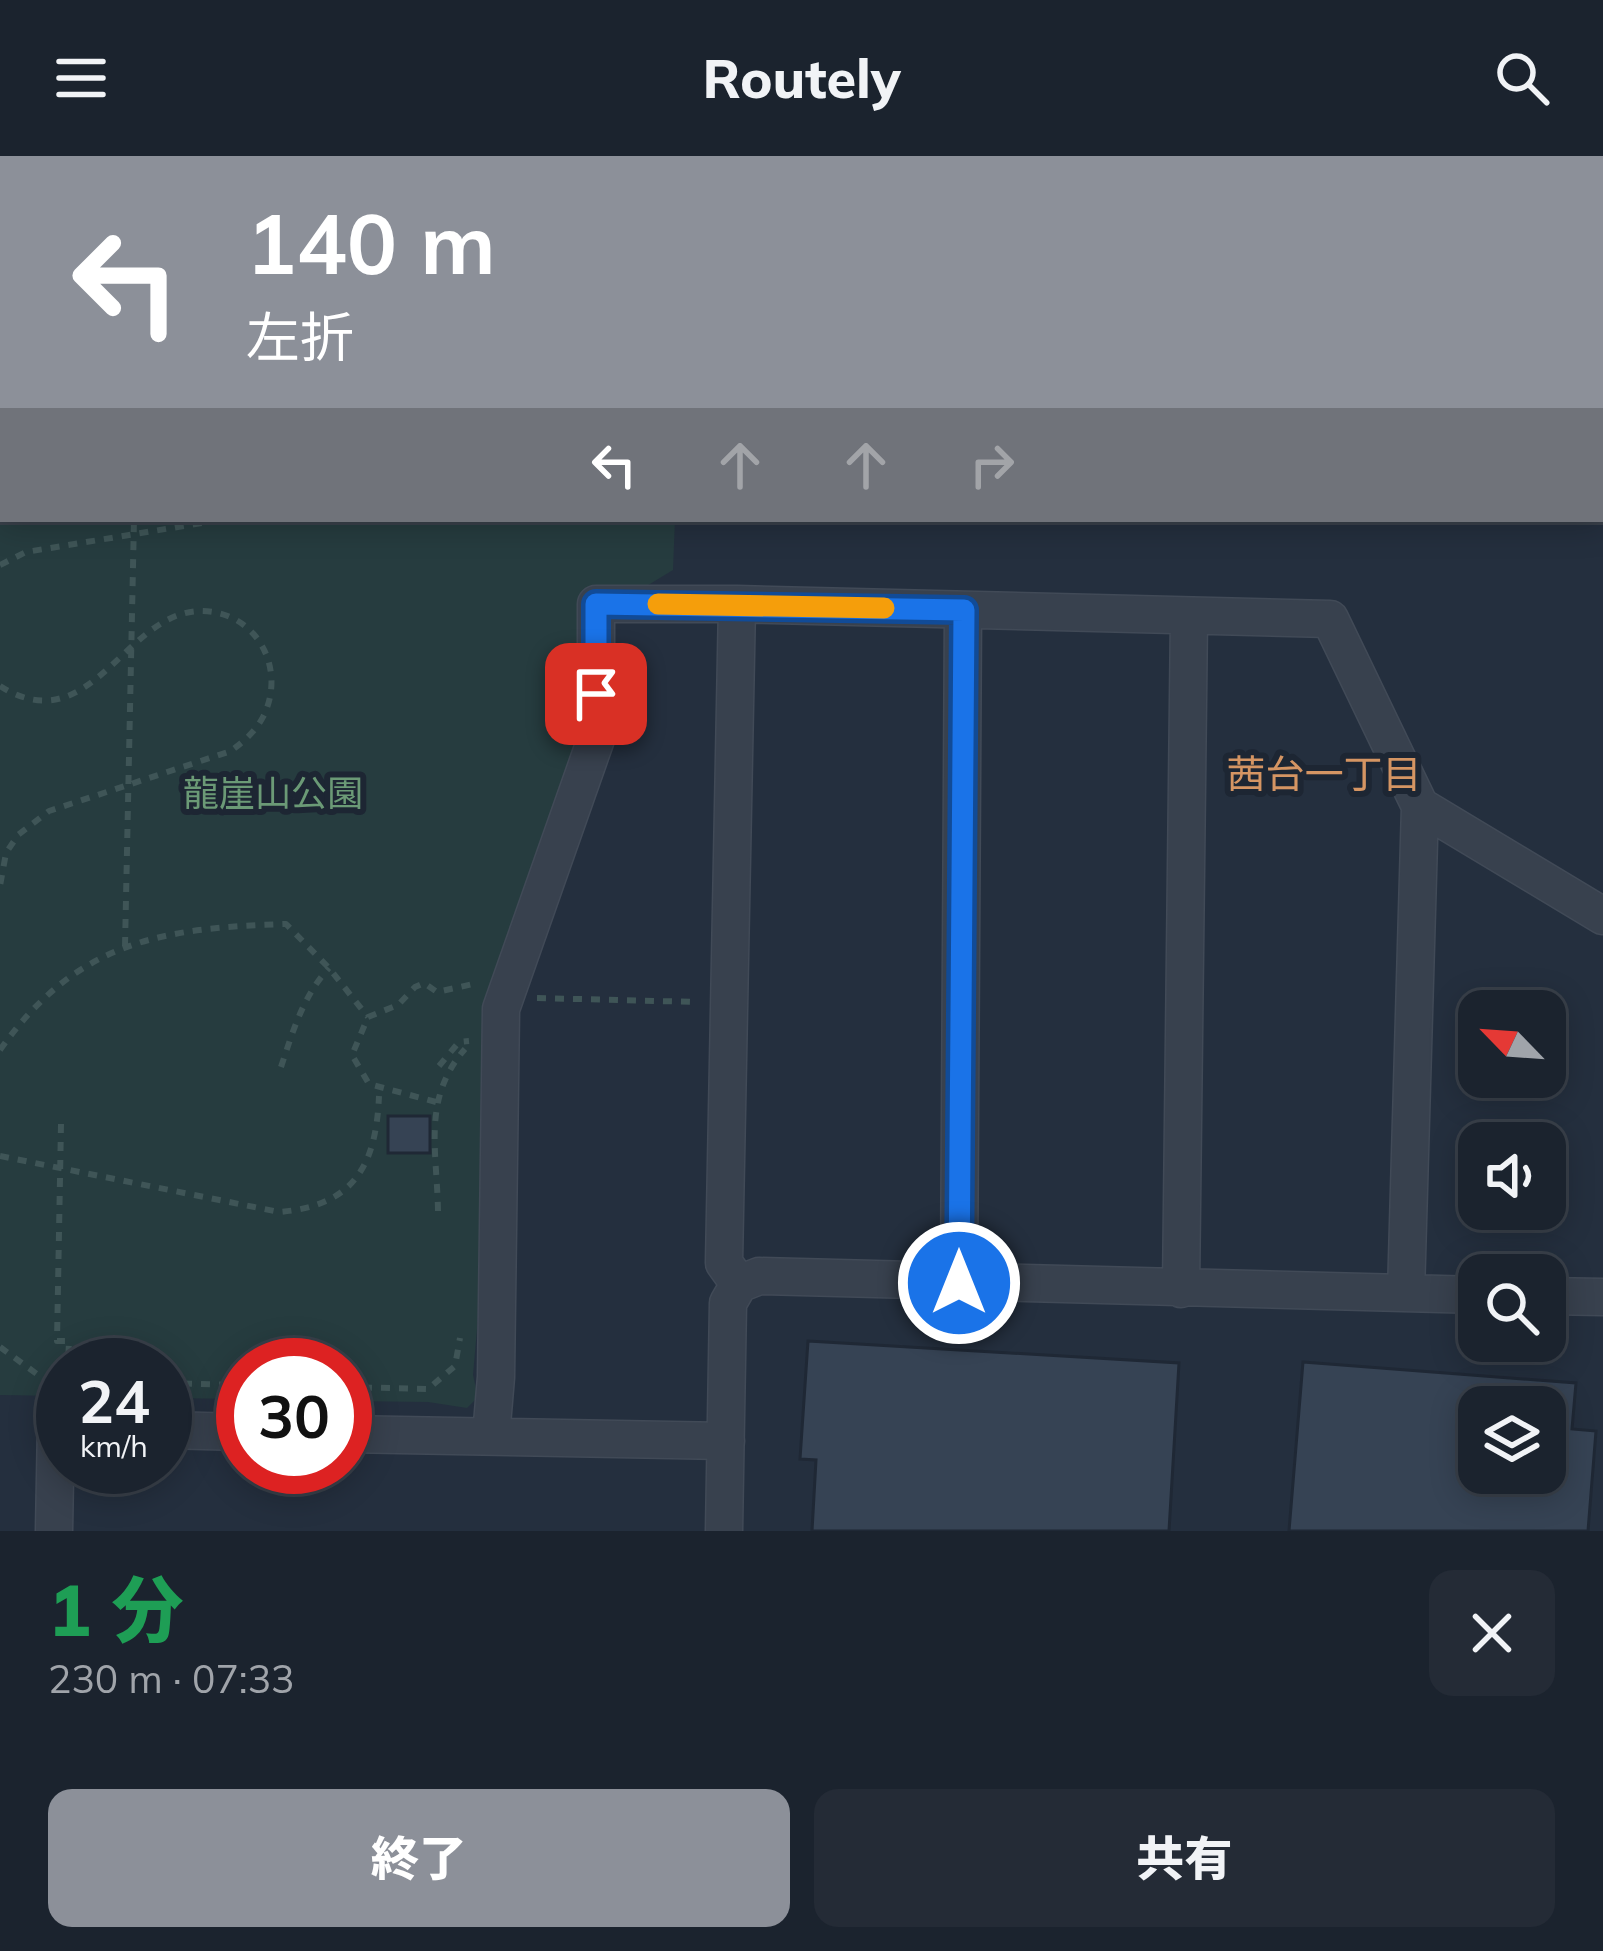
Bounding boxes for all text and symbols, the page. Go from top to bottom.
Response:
text: Routely [702,44,901,112]
icon: menu [48,45,114,111]
icon: search [1489,45,1555,111]
text: 140 m [246,190,496,295]
icon: left [48,204,204,360]
text: 左折 [246,303,354,371]
icon: left [581,432,647,498]
icon: ahead [707,432,773,498]
icon: ahead [833,432,899,498]
icon: right [959,432,1025,498]
pin [545,643,647,745]
icon: arrive [563,661,629,727]
district label: 茜台一丁目 [1226,749,1422,798]
park label: 龍崖山公園 [183,770,363,815]
north arrow [1458,990,1566,1098]
map controls [1458,990,1566,1494]
button: sound [1458,1122,1566,1230]
position arrow [896,1220,1022,1346]
button: search [1458,1254,1566,1362]
speed limit sign: 30 [216,1338,372,1494]
text: 24 [78,1363,150,1438]
button: layers [1458,1386,1566,1494]
text: km/h [80,1427,148,1465]
text: 1 分 [48,1564,184,1654]
button: close [1429,1570,1555,1696]
text: 230 m · 07:33 [48,1654,294,1703]
button: 終了 [48,1789,790,1927]
button: 共有 [814,1789,1555,1927]

